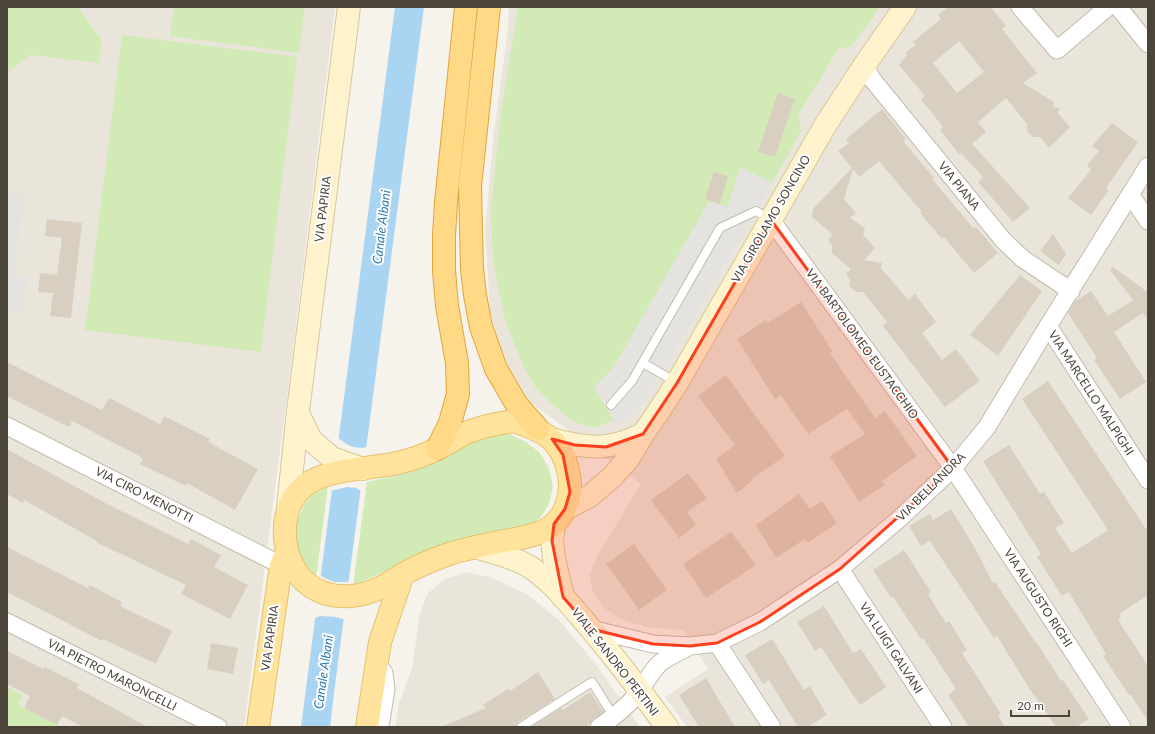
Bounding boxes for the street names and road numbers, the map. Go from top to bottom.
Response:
street label: VIA GIROLAMO SONCINO [728,152,813,285]
street label: VIA PIANA [935,158,984,214]
street label: VIA PAPIRIA [311,174,334,243]
street label: VIA BARTOLOMEO EUSTACCHIO [803,266,922,422]
street label: VIA MARCELLO MALPIGHI [1045,327,1137,458]
street label: VIA BELLANDRA [893,448,969,524]
street label: VIA CIRO MENOTTI [93,463,196,526]
street label: VIA AUGUSTO RIGHI [1001,546,1076,650]
street label: VIA LUIGI GALVANI [856,599,926,696]
street label: VIA PAPIRIA [257,603,282,672]
street label: VIALE SANDRO PERTINI [569,605,662,719]
street label: VIA PIETRO MARONCELLI [45,635,179,714]

